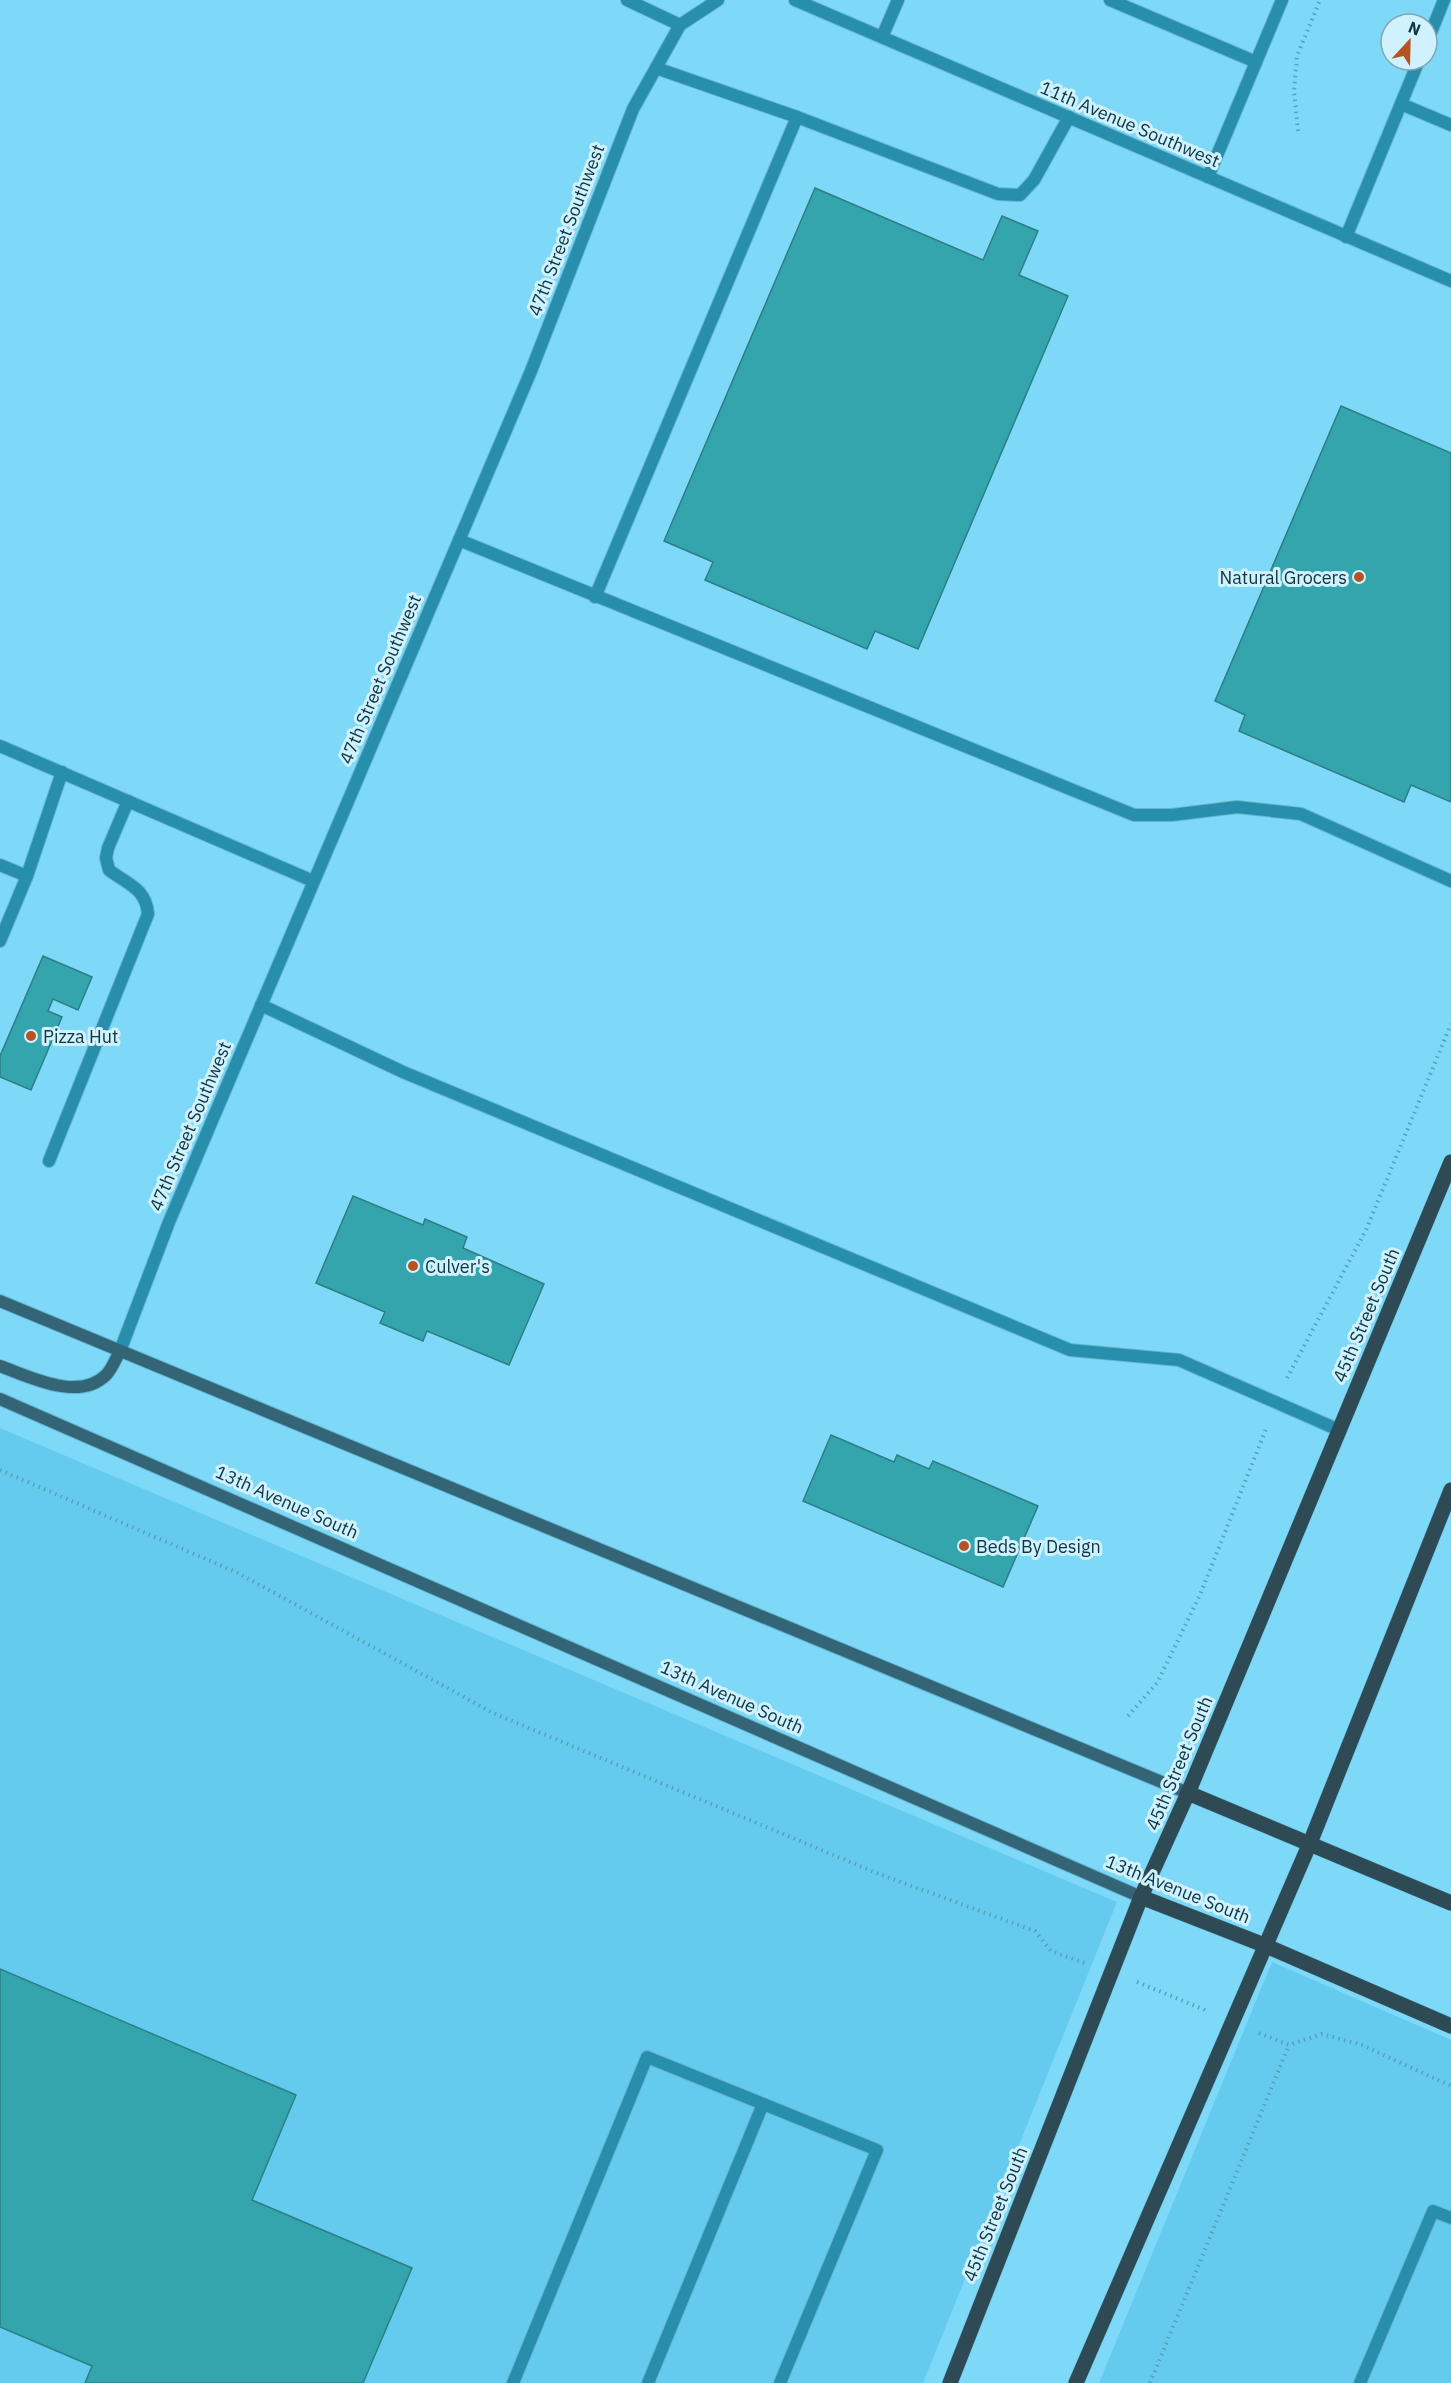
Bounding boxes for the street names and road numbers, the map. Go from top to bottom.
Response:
street label: 11th Avenue Southwest [1037,76,1223,172]
street label: 47th Street Southwest [523,141,609,319]
street label: 47th Street Southwest [334,591,426,767]
street label: 47th Street Southwest [144,1038,236,1214]
street label: 45th Street South [1327,1245,1405,1385]
street label: 13th Avenue South [212,1460,362,1544]
street label: 13th Avenue South [657,1655,807,1739]
street label: 45th Street South [1140,1693,1218,1833]
street label: 13th Avenue South [1102,1849,1254,1929]
street label: 45th Street South [957,2143,1033,2285]

